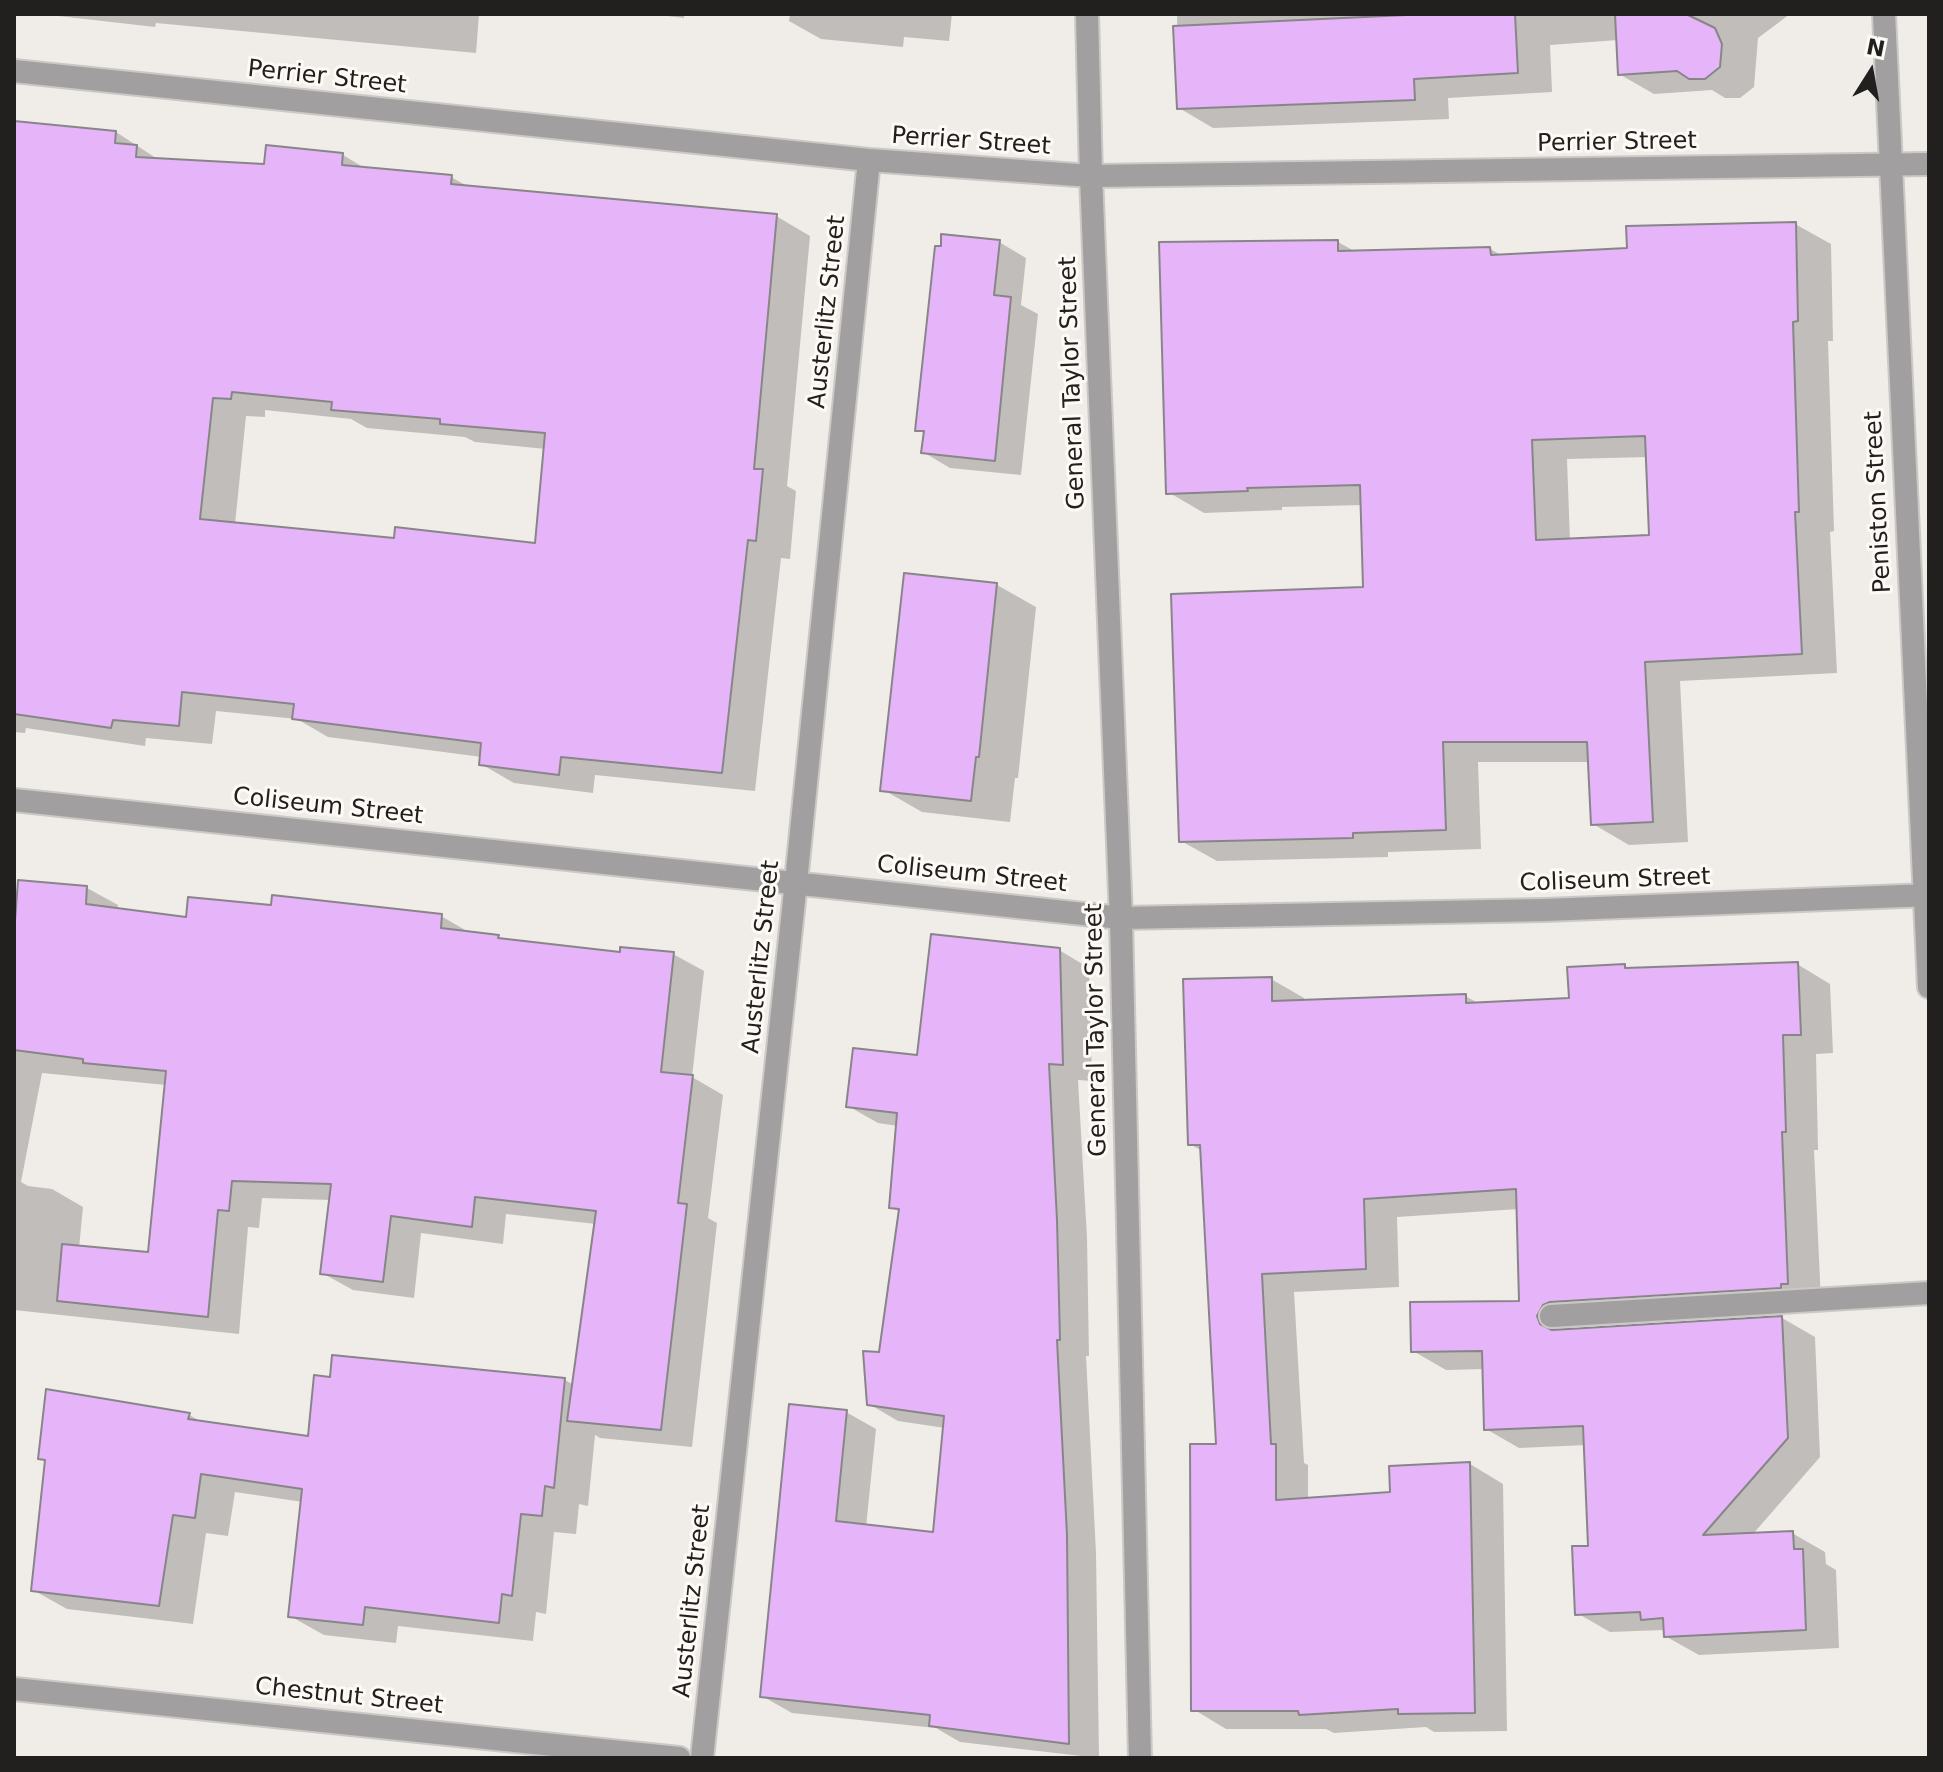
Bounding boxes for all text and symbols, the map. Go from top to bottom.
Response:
north arrow [1831,32,1911,112]
text: N [1864,34,1887,62]
street label: Perrier Street [246,55,408,101]
street label: Perrier Street [890,122,1052,162]
street label: Perrier Street [1537,127,1697,159]
street label: Austerlitz Street [804,214,852,410]
street label: General Taylor Street [1054,256,1092,510]
street label: Peniston Street [1860,410,1898,594]
street label: Coliseum Street [231,783,425,831]
street label: Coliseum Street [875,851,1069,899]
street label: Austerlitz Street [738,859,786,1055]
street label: Coliseum Street [1519,863,1711,899]
street label: General Taylor Street [1080,903,1114,1157]
street label: Austerlitz Street [669,1503,717,1699]
street label: Chestnut Street [253,1673,445,1721]

